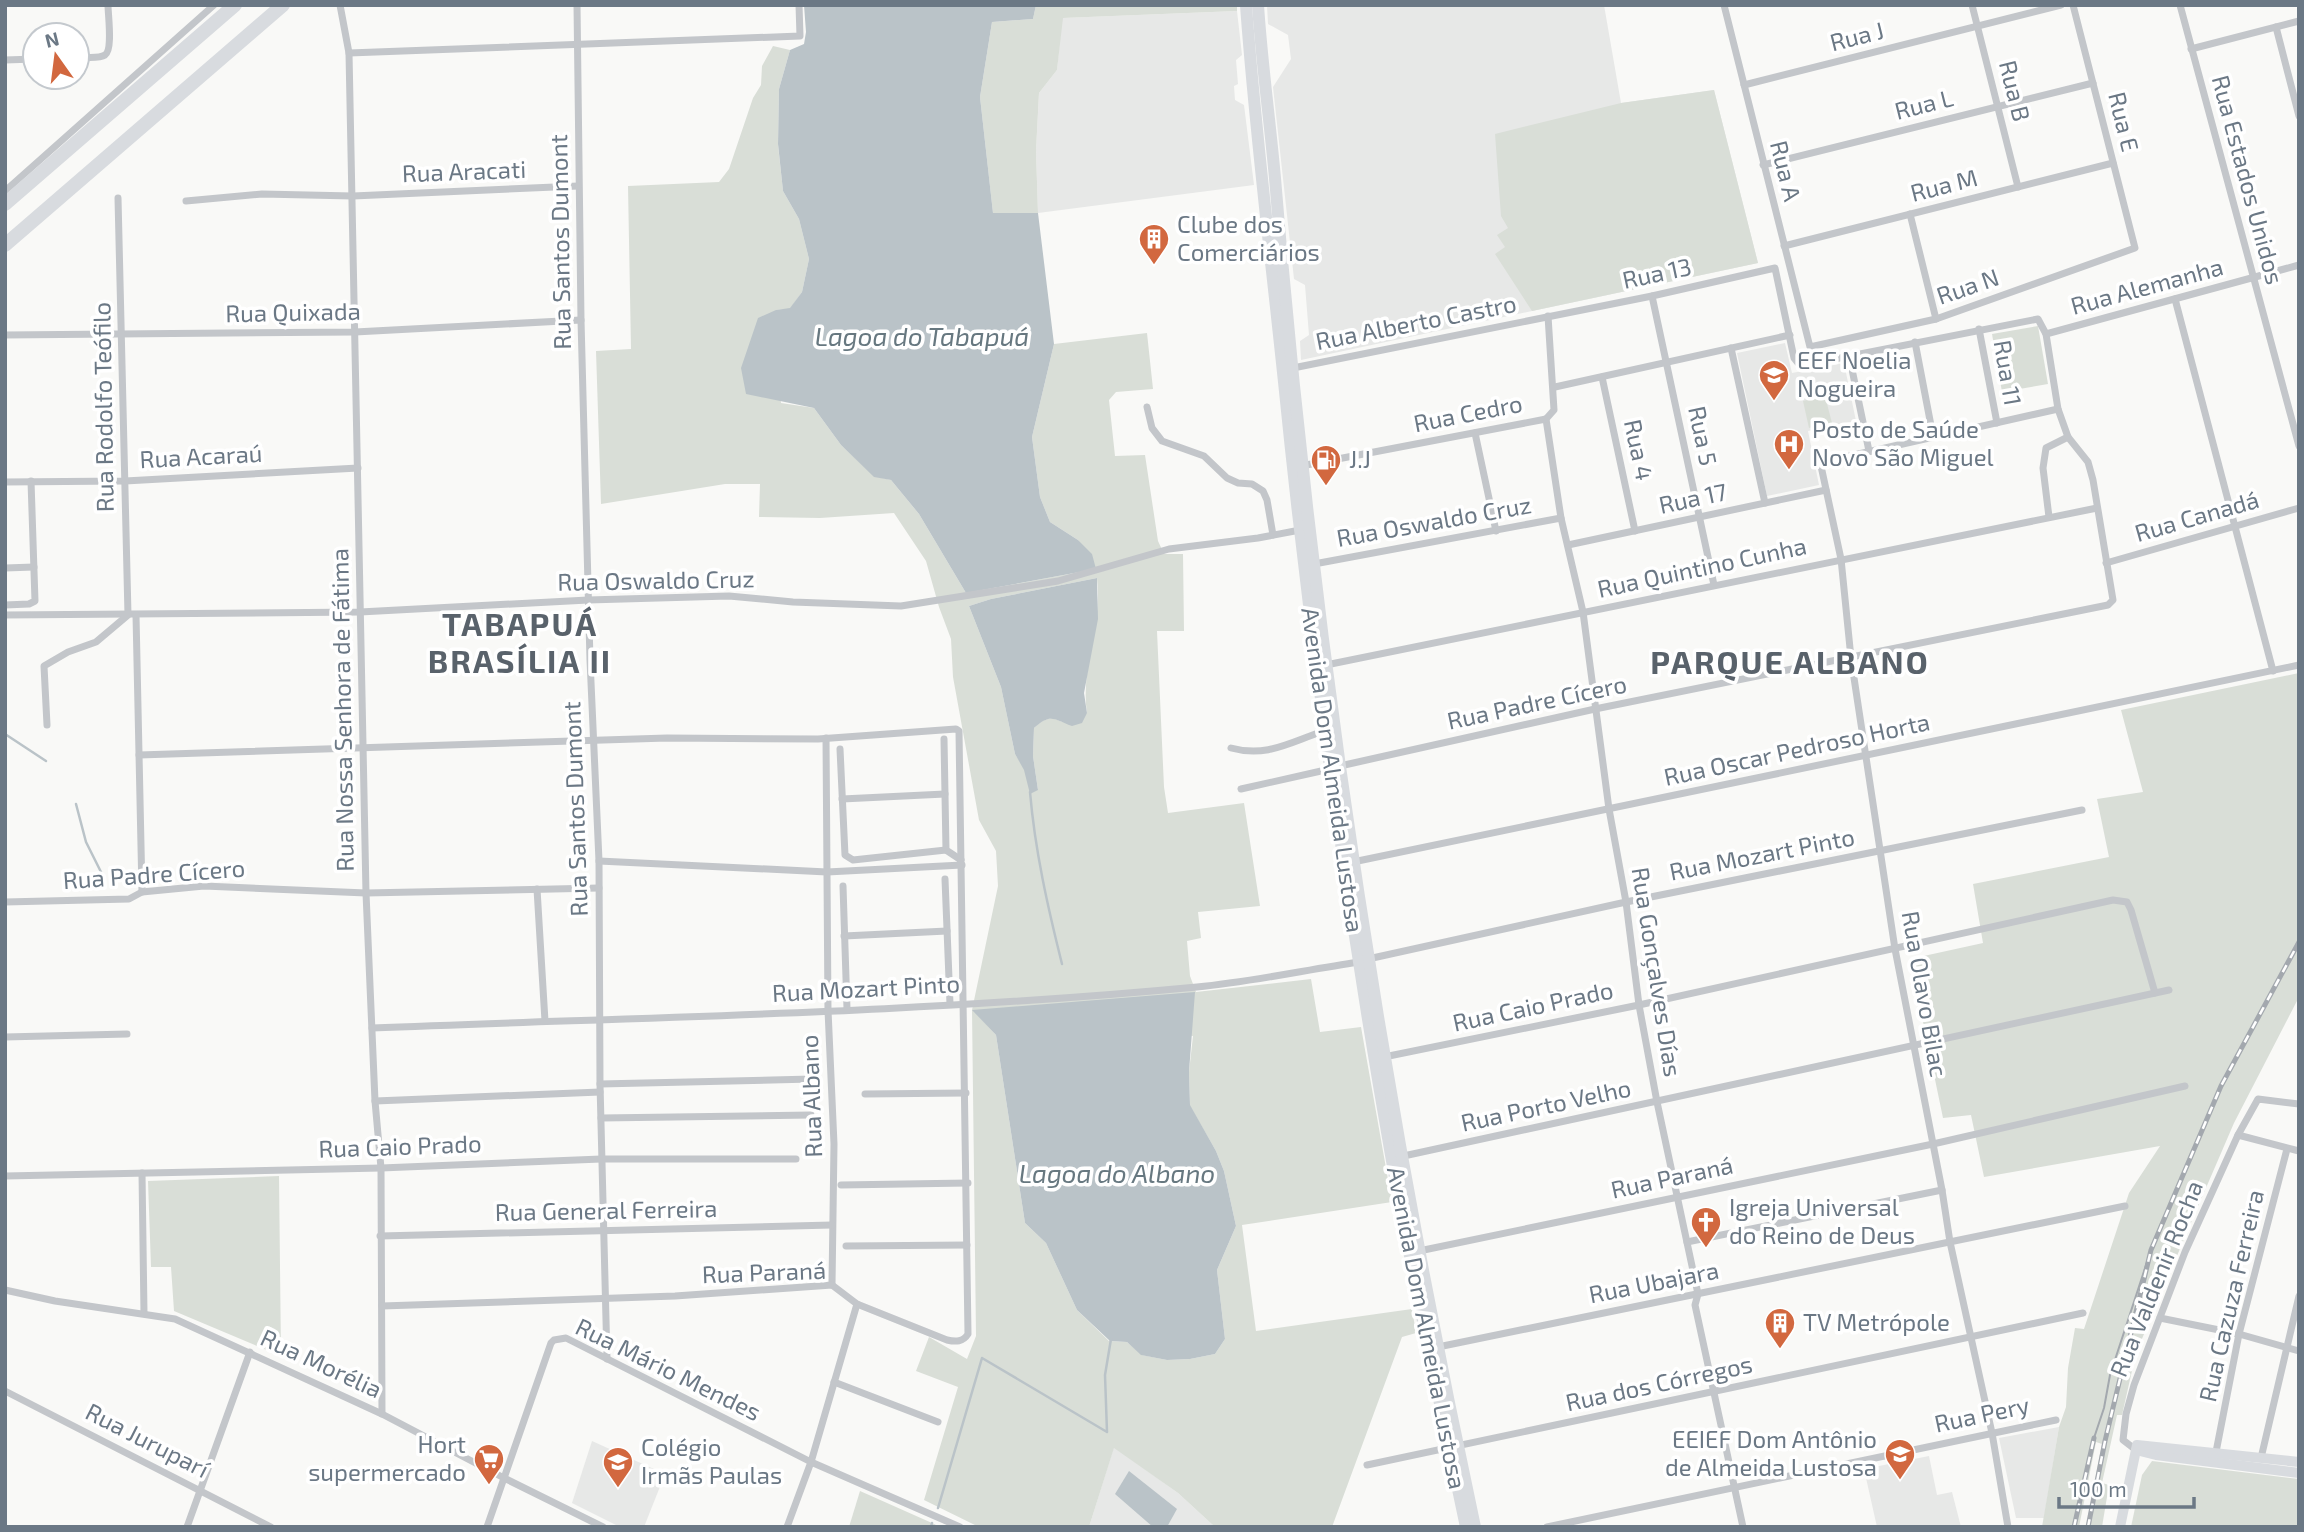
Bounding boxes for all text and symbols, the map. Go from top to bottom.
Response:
street label: Rua J [1827,15,1887,56]
north arrow [21,21,91,91]
text: N [42,26,61,52]
street label: Rua B [1994,57,2037,124]
street label: Rua Estados Unidos [2207,72,2290,287]
street label: Rua L [1891,82,1956,125]
street label: Rua E [2103,89,2146,154]
street label: Rua Santos Dumont [543,134,576,350]
street label: Rua A [1765,137,1808,204]
street label: Rua Aracati [401,154,527,187]
street label: Rua M [1907,162,1980,207]
place label: Clube dos Comerciários [1177,209,1320,266]
building icon: Clube dos Comerciários [1137,222,1171,266]
street label: Rua 13 [1619,251,1694,294]
street label: Rua Alemanha [2067,251,2226,320]
street label: Rua N [1933,261,2002,310]
street label: Rua Alberto Castro [1313,288,1519,355]
street label: Rua Quixada [225,296,361,327]
street label: Rua Rodolfo Teófilo [86,302,119,512]
water label: Lagoa do Tabapuá [815,320,1029,351]
street label: Rua 11 [1988,338,2029,408]
place label: EEF Noelia Nogueira [1797,345,1911,402]
school or university icon: EEF Noelia Nogueira [1757,358,1791,402]
street label: Rua Cedro [1411,388,1525,437]
street label: Rua 5 [1683,403,1724,468]
place label: Posto de Saúde Novo São Miguel [1812,414,1994,471]
street label: Rua 4 [1619,416,1660,483]
hospital icon: Posto de Saúde Novo São Miguel [1772,427,1806,471]
street label: Rua Acaraú [139,438,263,473]
fuel station icon: J.J [1309,443,1343,487]
place label: J.J [1349,444,1371,473]
street label: Rua 17 [1656,476,1729,519]
street label: Rua Canadá [2131,484,2262,547]
street label: Rua Oswaldo Cruz [1334,489,1533,552]
street label: Rua Quintino Cunha [1594,530,1809,603]
street label: Rua Nossa Senhora de Fátima [324,548,359,872]
street label: Rua Oswaldo Cruz [557,563,755,596]
district label: TABAPUÁ BRASÍLIA II [428,604,612,679]
street label: Avenida Dom Almeida Lustosa [1296,605,1371,934]
district label: PARQUE ALBANO [1650,642,1930,682]
street label: Rua Padre Cícero [1444,668,1629,735]
street label: Rua Santos Dumont [556,701,593,917]
street label: Rua Oscar Pedroso Horta [1661,706,1932,791]
street label: Rua Mozart Pinto [1667,821,1857,886]
street label: Rua Padre Cícero [62,853,246,894]
street label: Rua Gonçalves Días [1626,865,1688,1079]
street label: Rua Olavo Bilac [1897,909,1954,1079]
street label: Rua Mozart Pinto [771,968,961,1007]
street label: Rua Caio Prado [1450,974,1616,1037]
street label: Rua Albano [794,1034,827,1158]
street label: Rua Porto Velho [1458,1072,1633,1137]
street label: Rua Caio Prado [318,1128,482,1163]
street label: Rua Paraná [1608,1149,1735,1204]
water label: Lagoa do Albano [1019,1157,1215,1188]
street label: Avenida Dom Almeida Lustosa [1382,1164,1473,1491]
street label: Rua Valdenir Rocha [2103,1176,2208,1381]
street label: Rua Cazuza Ferreira [2192,1187,2269,1404]
place label: Igreja Universal do Reino de Deus [1729,1192,1915,1249]
street label: Rua General Ferreira [494,1193,717,1226]
church icon: Igreja Universal do Reino de Deus [1689,1205,1723,1249]
street label: Rua Paraná [701,1255,827,1288]
street label: Rua Ubajara [1586,1255,1721,1308]
building icon: TV Metrópole [1763,1306,1797,1350]
place label: TV Metrópole [1803,1307,1950,1336]
street label: Rua Mário Mendes [571,1311,766,1426]
street label: Rua Morélia [257,1322,387,1403]
street label: Rua dos Córregos [1563,1349,1755,1416]
street label: Rua Pery [1932,1389,2032,1438]
street label: Rua Juruparí [81,1396,215,1484]
place label: EEIEF Dom Antônio de Almeida Lustosa [1665,1424,1877,1481]
place label: Hort supermercado [308,1429,466,1486]
place label: Colégio Irmãs Paulas [641,1432,782,1489]
school or university icon: EEIEF Dom Antônio de Almeida Lustosa [1883,1437,1917,1481]
supermarket icon: Hort supermercado [472,1442,506,1486]
school or university icon: Colégio Irmãs Paulas [601,1445,635,1489]
scale bar [2059,1466,2194,1510]
text: 100 m [2070,1476,2127,1501]

